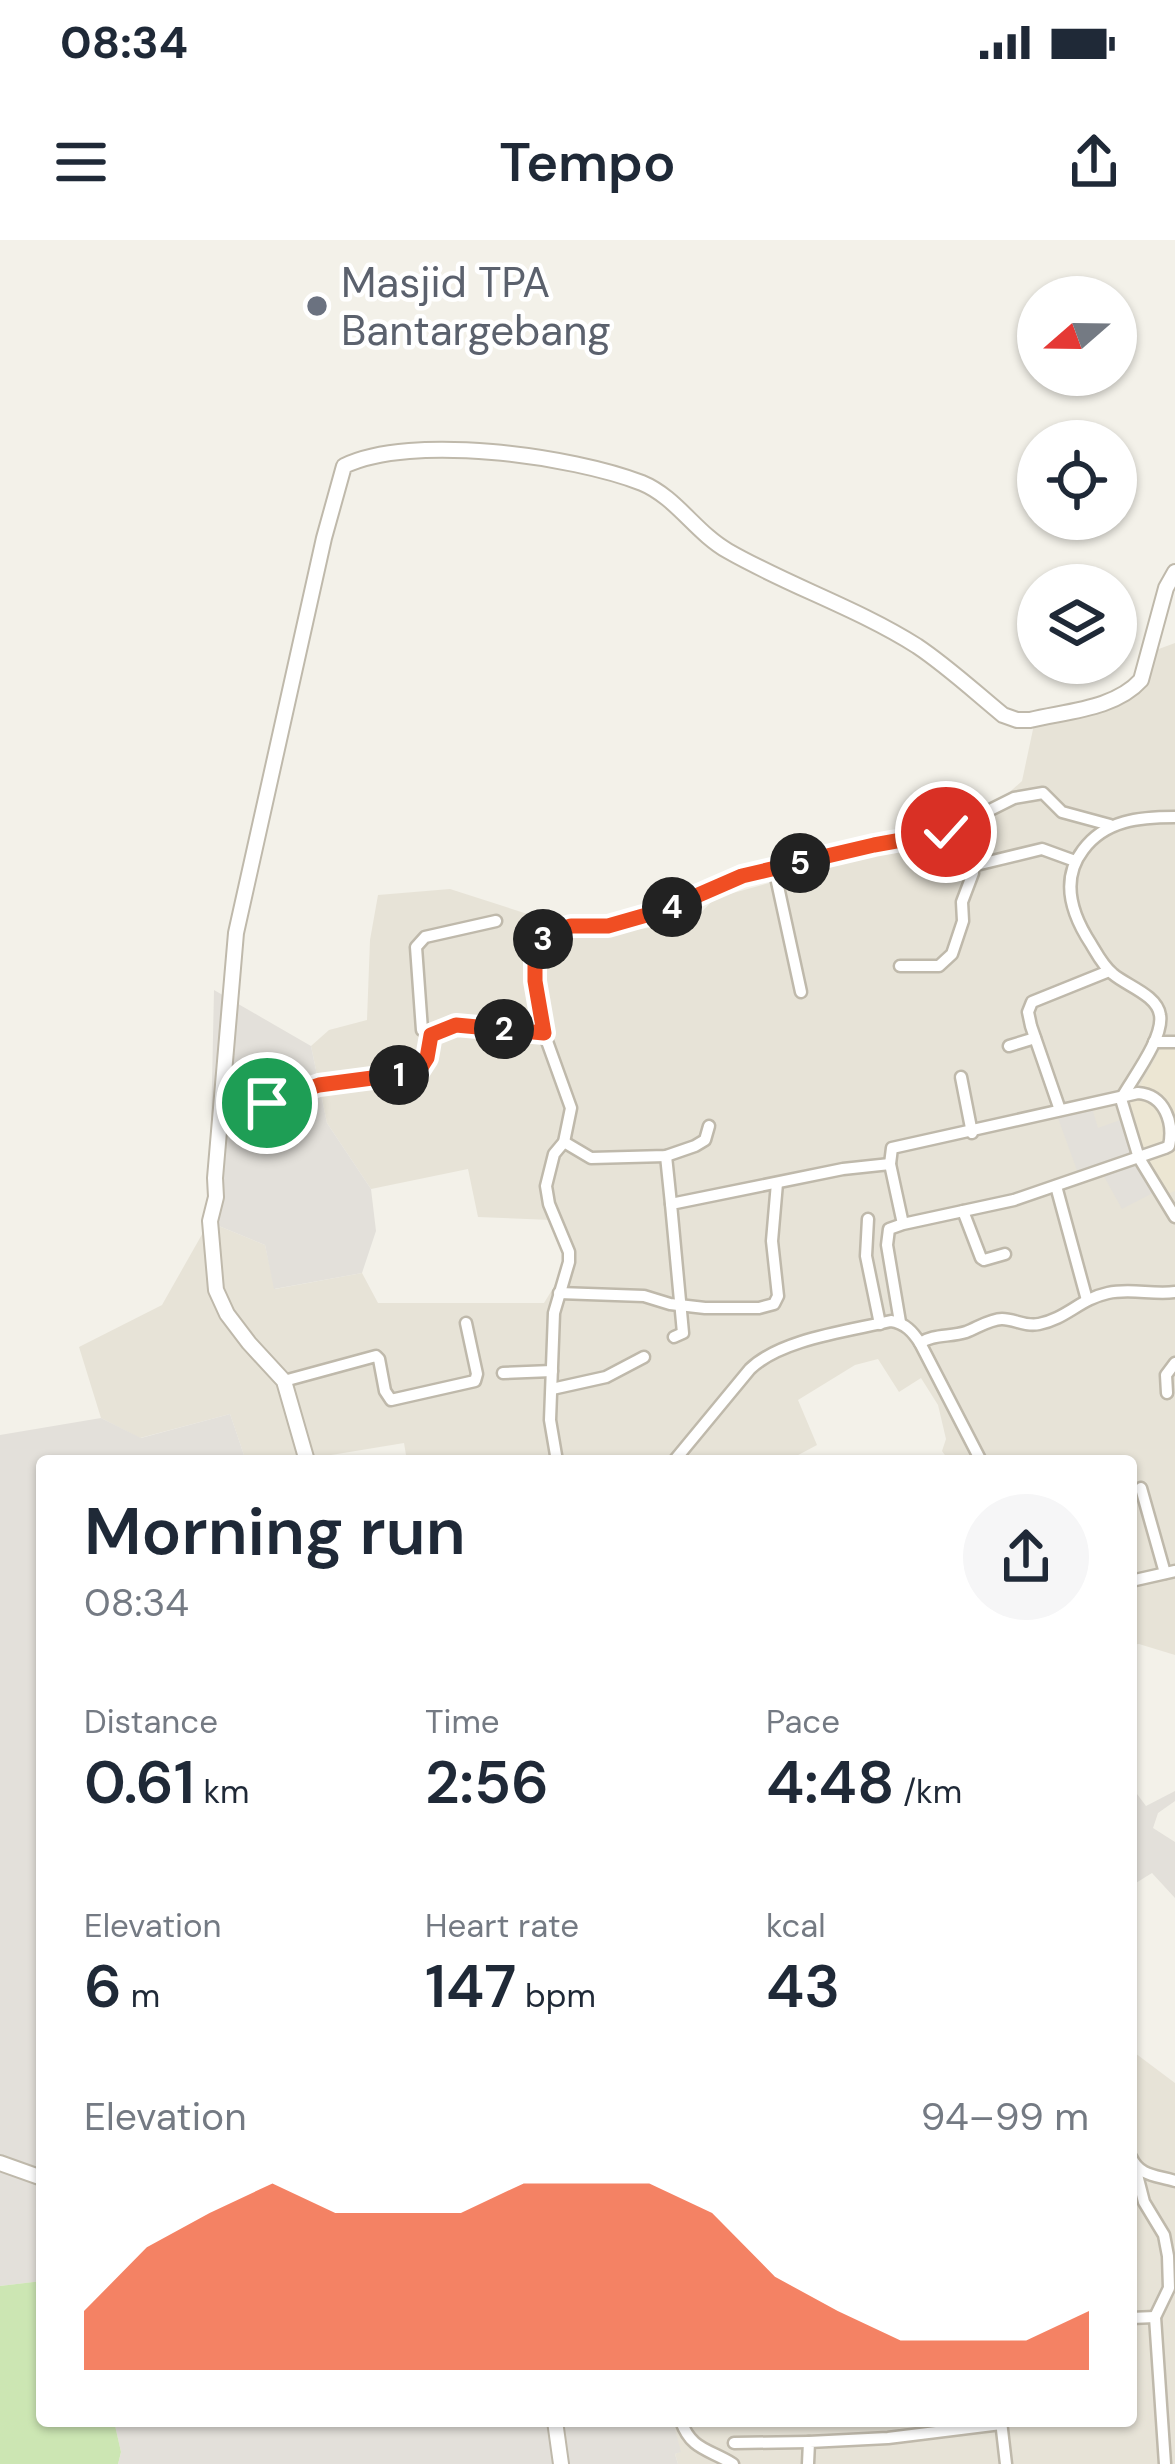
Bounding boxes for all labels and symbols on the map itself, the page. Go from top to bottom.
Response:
place label: Masjid TPA Bantargebang [341,255,611,358]
north arrow [1017,276,1137,396]
marker: Masjid TPA Bantargebang [304,293,330,319]
pin [895,781,997,883]
pin: 5 [770,833,830,893]
pin: 4 [642,877,702,937]
pin: 3 [513,909,573,969]
pin: 2 [474,999,534,1059]
pin: 1 [369,1045,429,1105]
pin [216,1052,318,1154]

